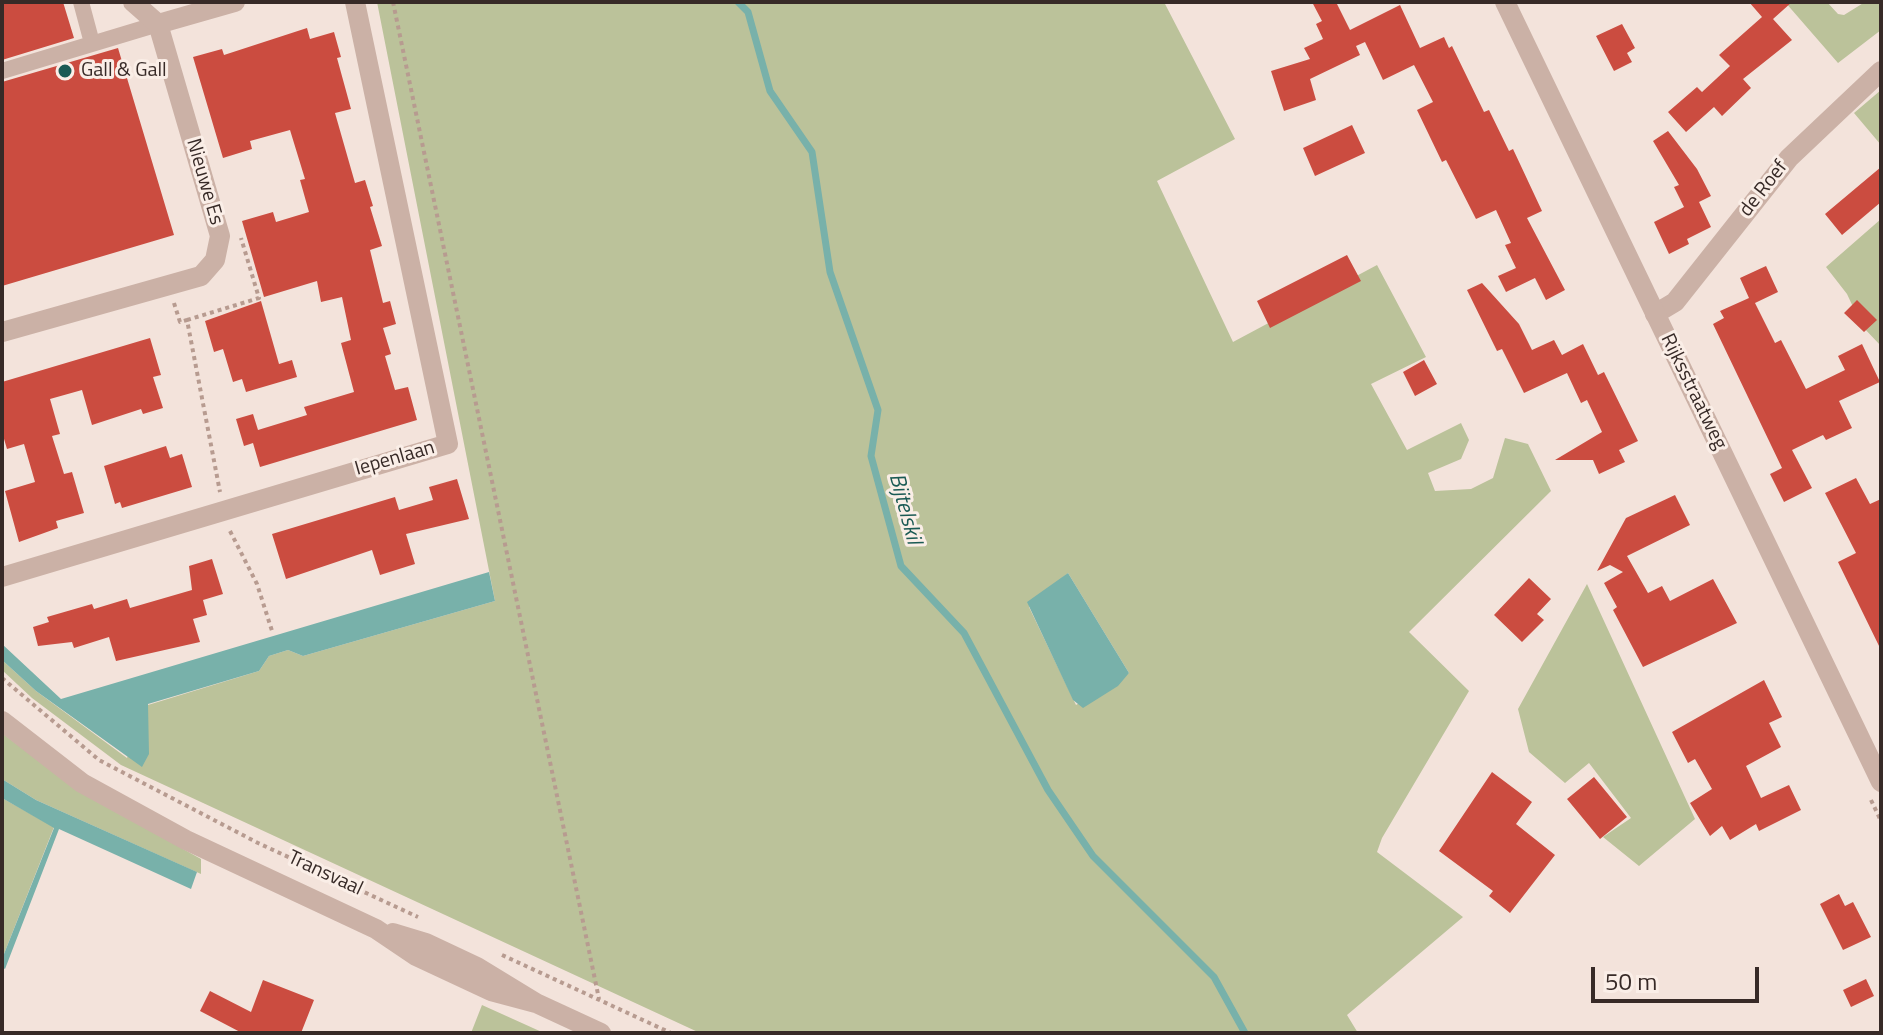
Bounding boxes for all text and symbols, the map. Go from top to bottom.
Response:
place label: Gall & Gall [81,59,167,83]
marker: Gall & Gall [56,62,74,80]
street label: Nieuwe Es [180,136,228,228]
street label: de Roef [1735,156,1793,222]
street label: Rijksstraatweg [1655,330,1731,454]
street label: Iepenlaan [352,436,438,482]
water label: Bijtelskil [882,471,926,547]
street label: Transvaal [284,846,366,902]
scale bar [1595,951,1763,1001]
text: 50 m [1605,963,1657,999]

